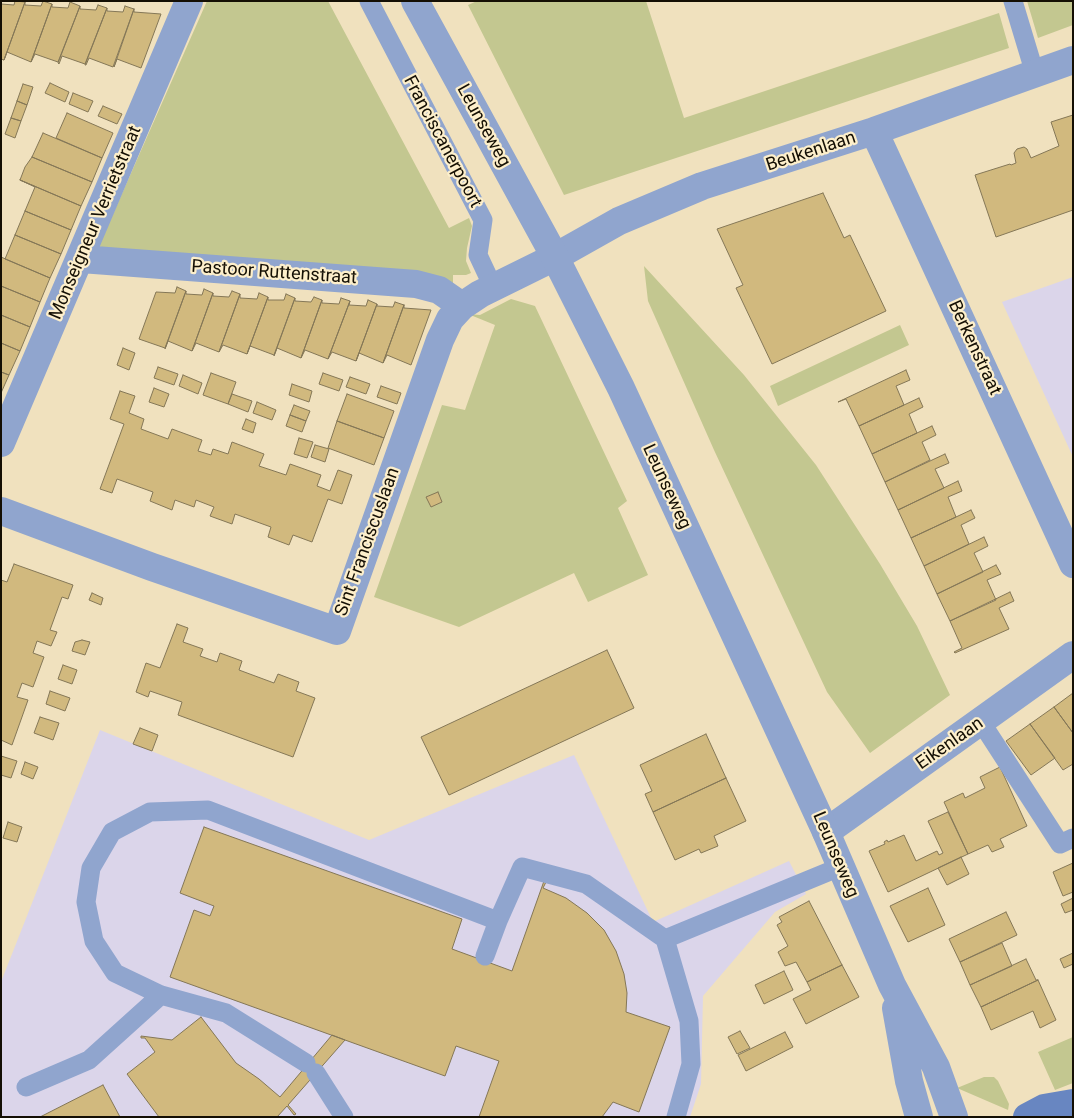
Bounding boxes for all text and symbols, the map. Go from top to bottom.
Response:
street label: Franciscanerpoort [398,72,486,212]
street label: Leunseweg [451,81,515,171]
street label: Monseigneur Verrietstraat [45,123,147,323]
street label: Beukenlaan [763,127,859,177]
street label: Pastoor Ruttenstraat [191,256,357,290]
street label: Berkenstraat [943,297,1005,399]
street label: Leunseweg [637,441,695,533]
street label: Sint Franciscuslaan [331,465,405,619]
street label: Eikenlaan [912,713,988,775]
street label: Leunseweg [807,809,863,901]

